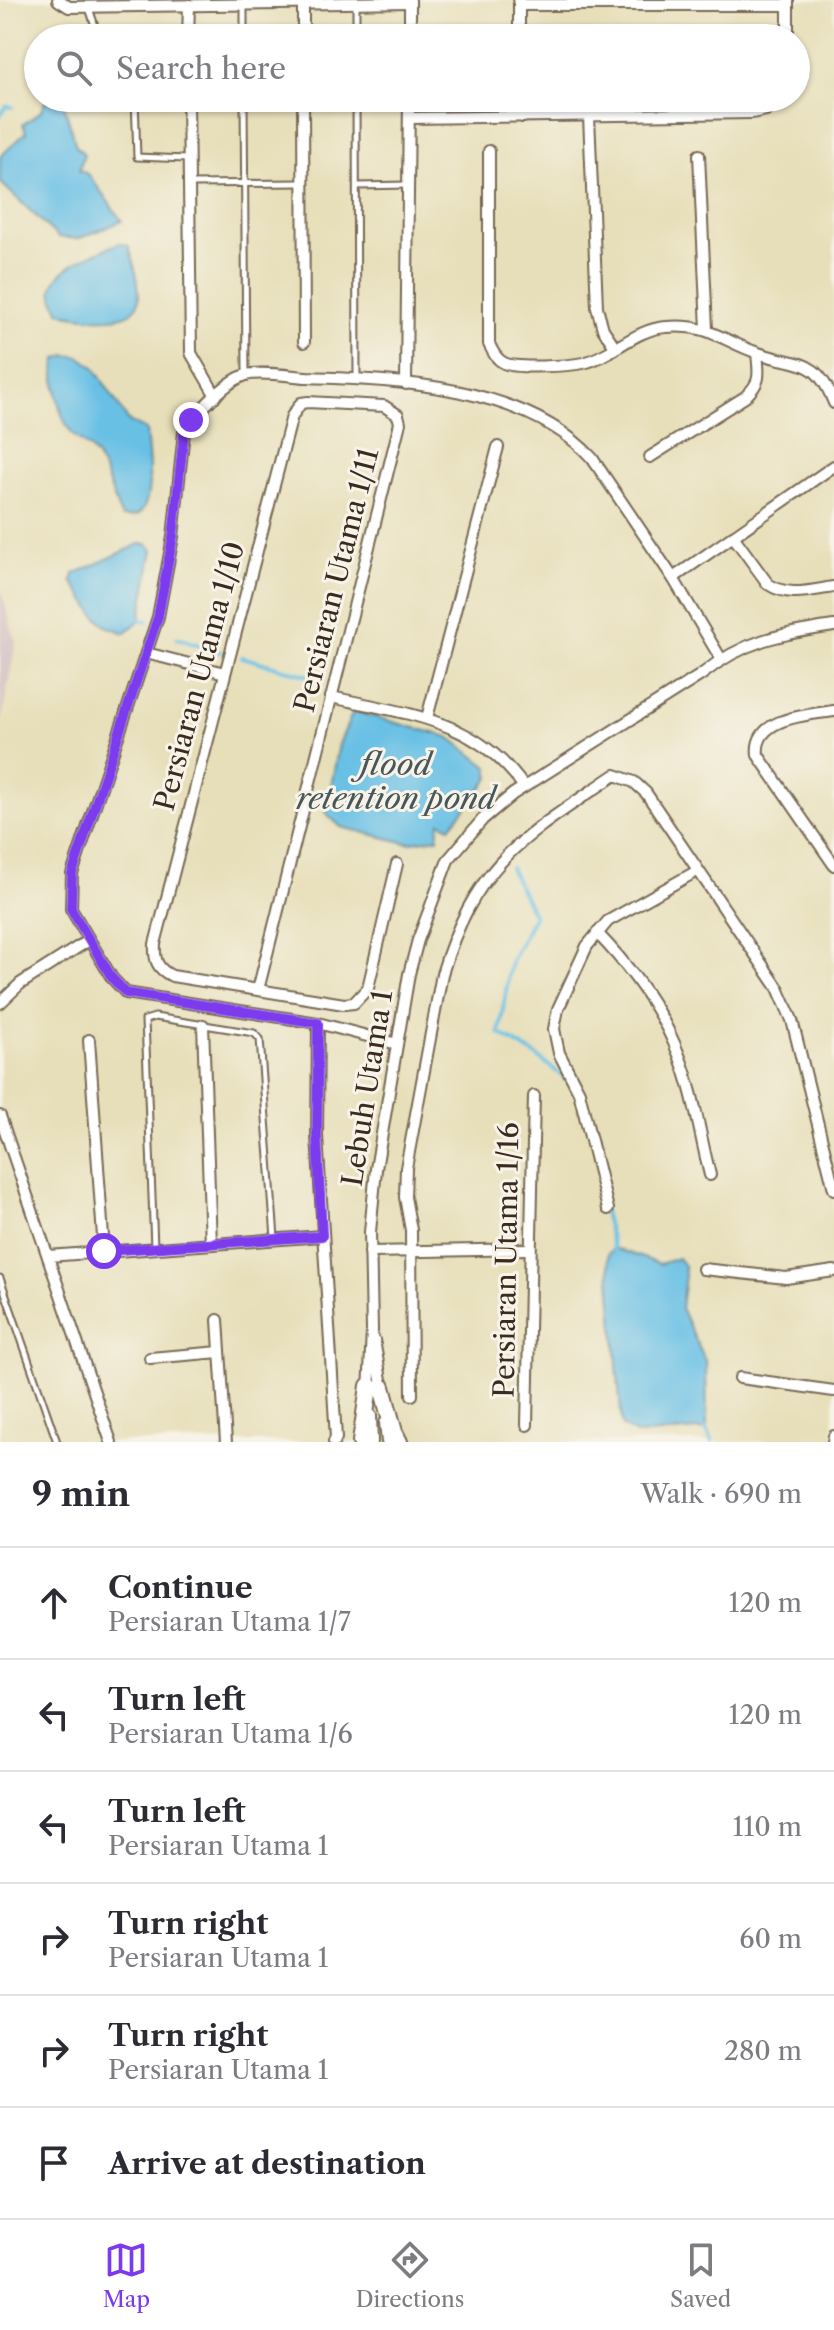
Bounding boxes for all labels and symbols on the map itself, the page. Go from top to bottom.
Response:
route end [173,402,209,438]
street label: Persiaran Utama 1/11 [287,444,385,716]
street label: Persiaran Utama 1/10 [147,538,251,814]
water label: flood retention pond [295,746,499,817]
street label: Lebuh Utama 1 [335,987,399,1189]
street label: Persiaran Utama 1/16 [487,1122,525,1398]
route start [86,1233,122,1269]

